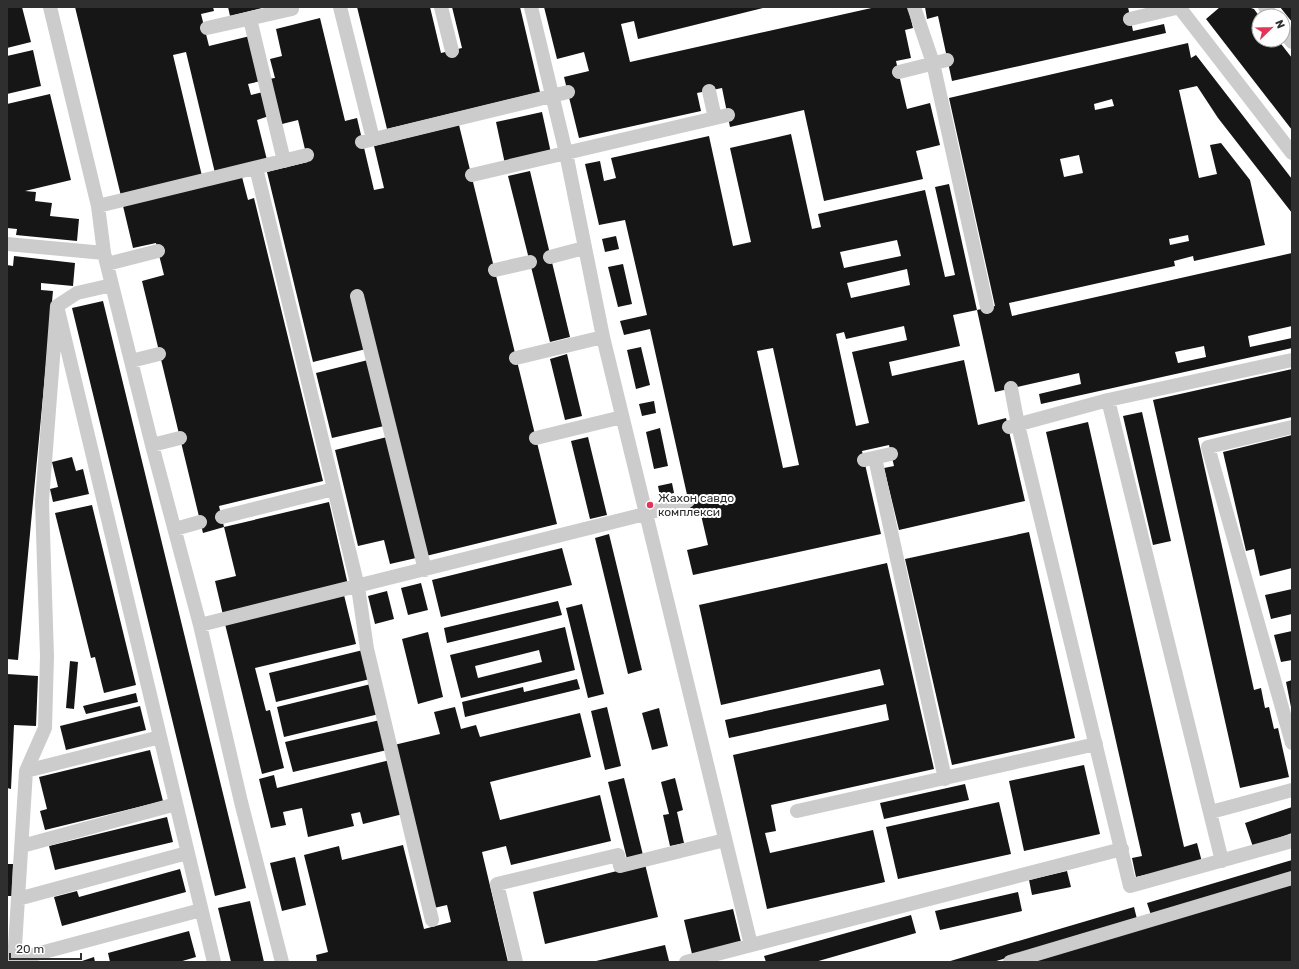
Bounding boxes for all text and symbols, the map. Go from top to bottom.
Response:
north arrow [1251,8,1291,48]
text: N [1272,18,1287,31]
place label: Жахон савдо комплекси [658,491,734,519]
marker: Жахон савдо комплекси [645,500,655,510]
scale bar [10,935,81,961]
text: 20 m [16,942,44,956]

